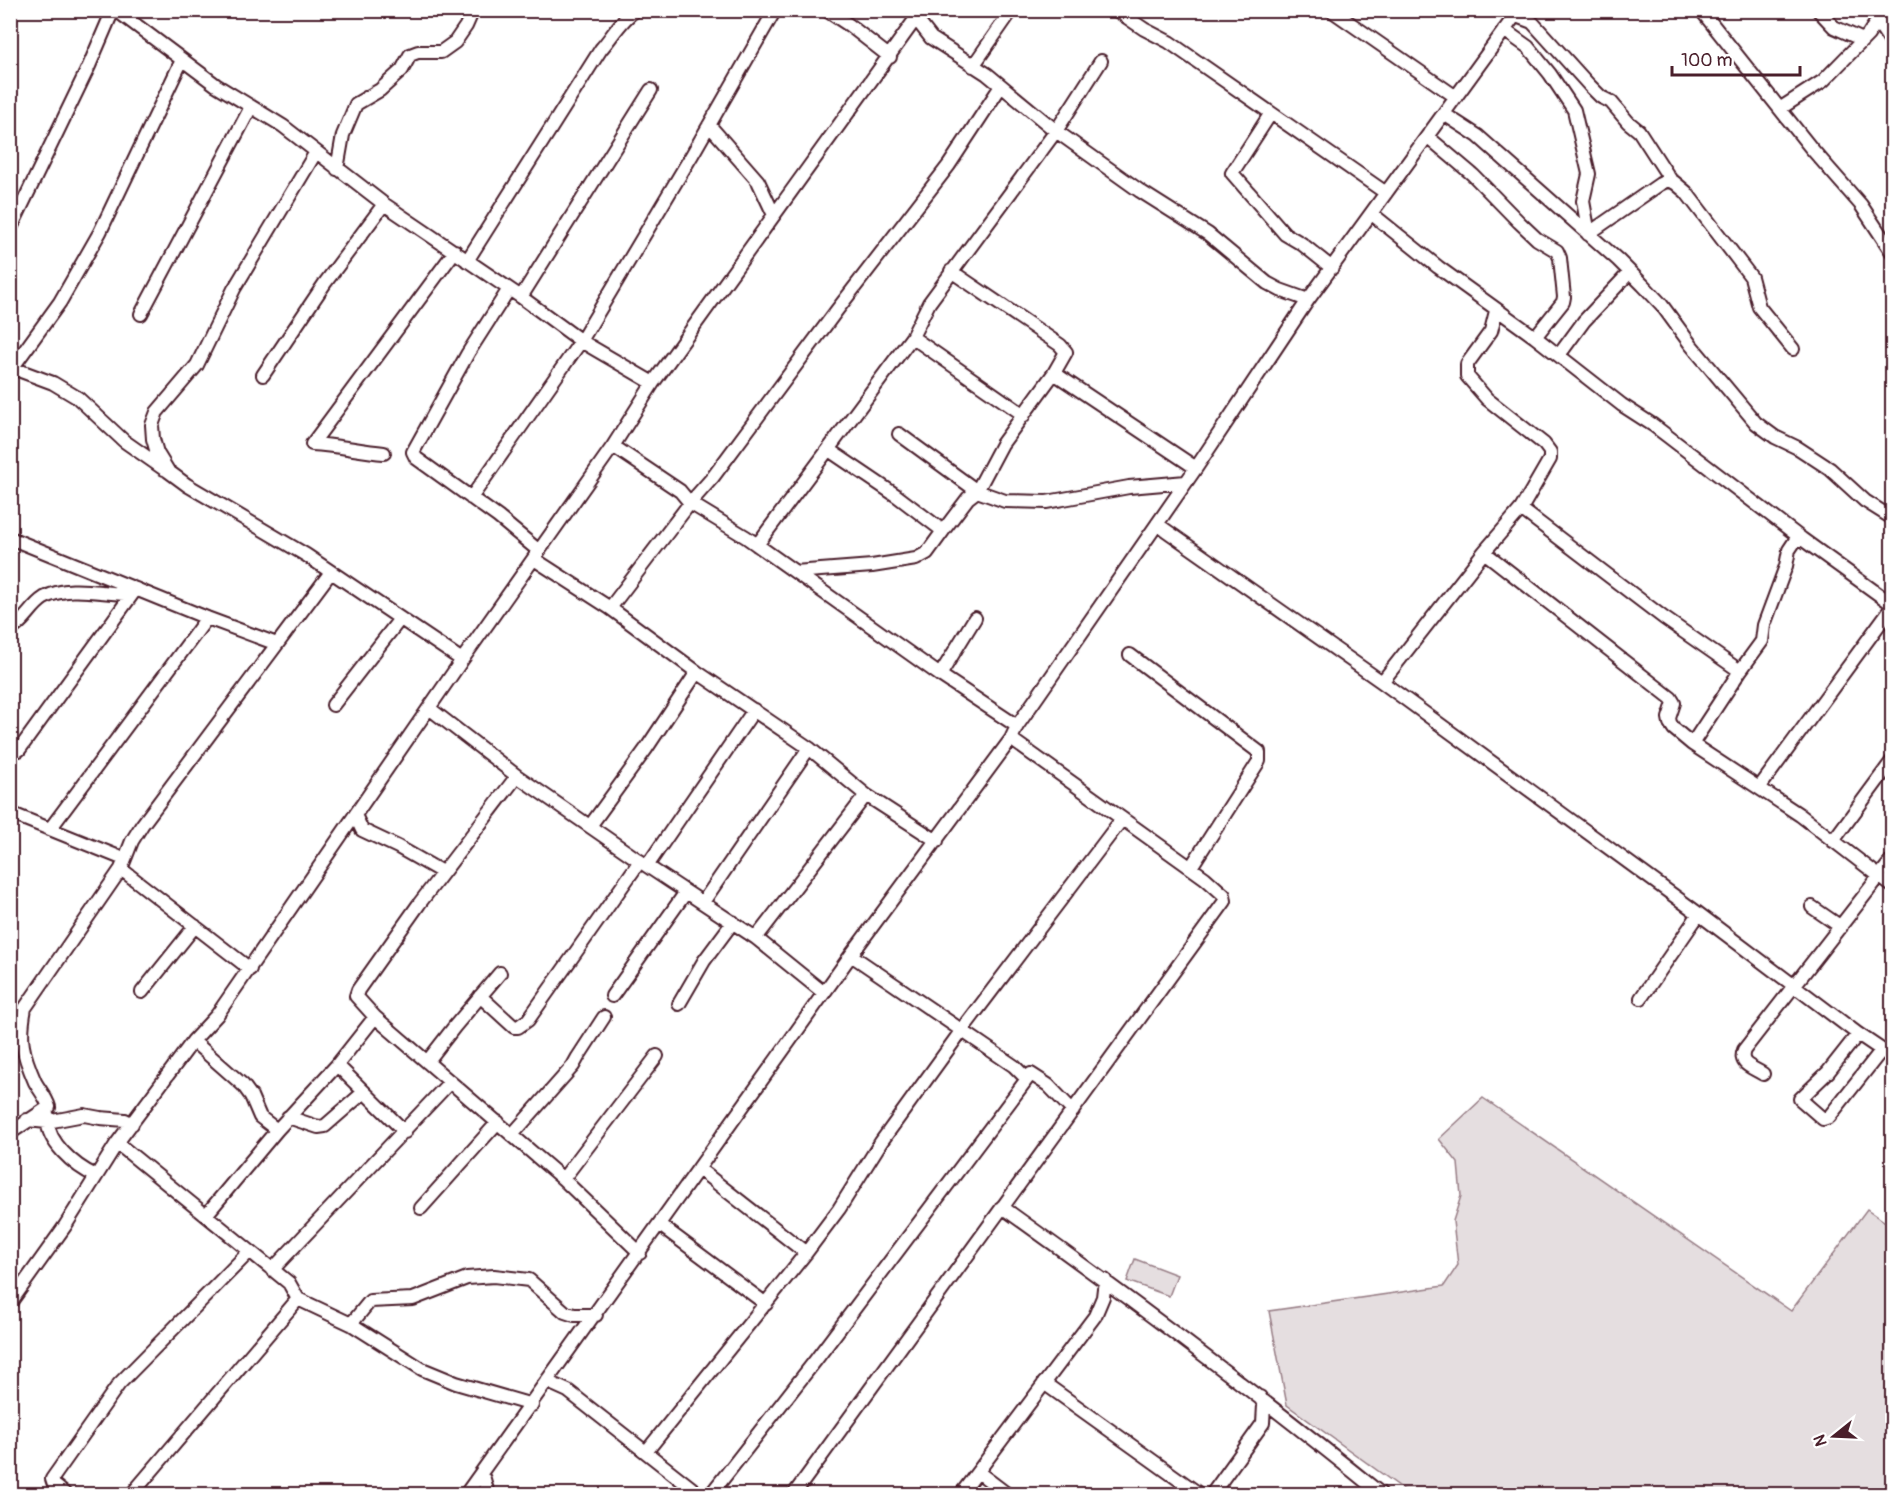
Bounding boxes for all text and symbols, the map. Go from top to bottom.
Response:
scale bar [1672,39,1800,77]
text: 100 m [1681,49,1733,72]
north arrow [1804,1406,1864,1466]
text: N [1809,1432,1832,1449]

